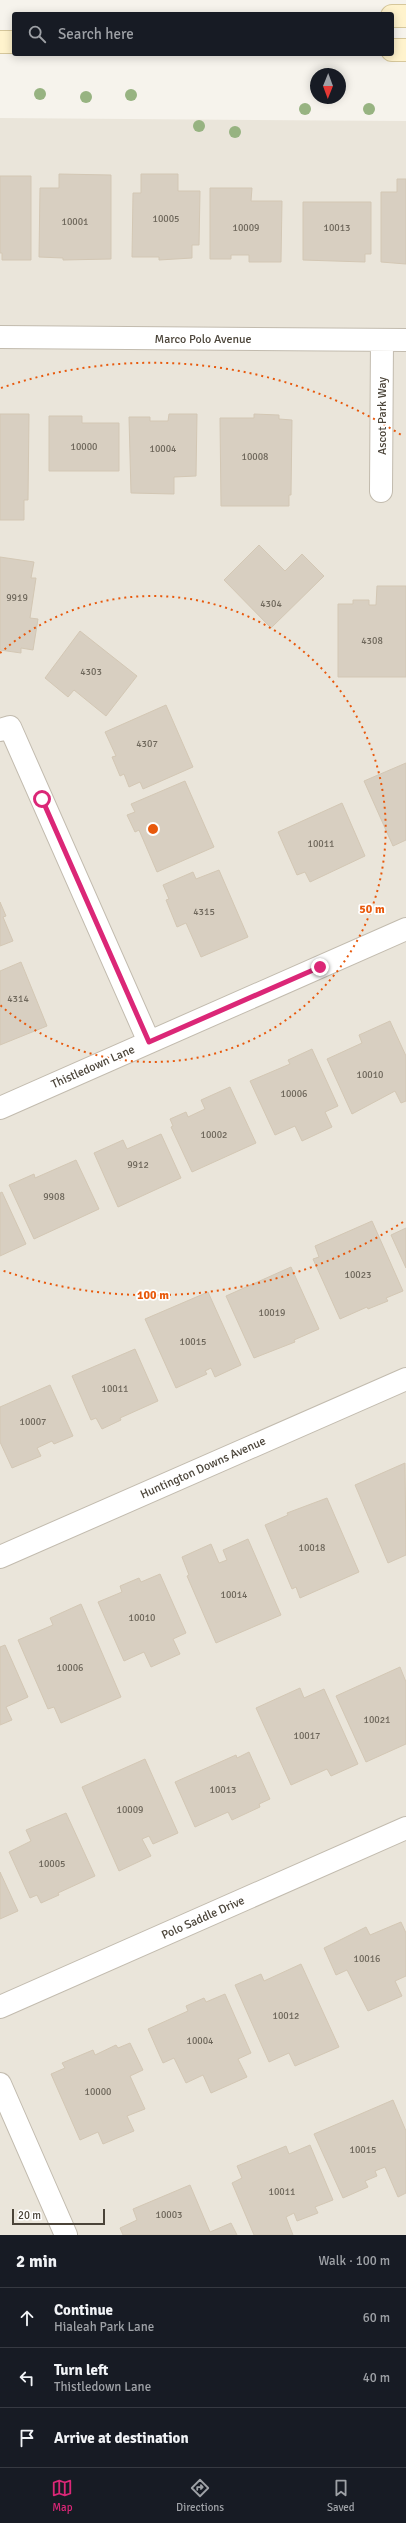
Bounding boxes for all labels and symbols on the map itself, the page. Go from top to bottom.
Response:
north arrow [310,68,346,104]
house number: 10005 [152,213,180,225]
house number: 10001 [61,216,89,228]
house number: 10009 [232,222,260,234]
house number: 10013 [323,222,351,234]
street label: Marco Polo Avenue [155,332,251,347]
street label: Ascot Park Way [375,377,390,455]
house number: 10000 [70,441,98,453]
house number: 10004 [149,443,177,455]
house number: 10008 [241,451,269,463]
house number: 9919 [6,592,28,604]
house number: 4304 [260,598,282,610]
house number: 4308 [361,635,383,647]
house number: 4303 [80,666,102,678]
house number: 4307 [136,738,158,750]
route start [33,790,51,808]
centre of rings [146,822,160,836]
house number: 10011 [307,838,335,850]
text: 50 m [359,902,385,917]
house number: 4315 [193,906,215,918]
route end [311,958,329,976]
house number: 4314 [7,993,29,1005]
street label: Thistledown Lane [49,1042,137,1092]
house number: 10010 [356,1069,384,1081]
house number: 10006 [280,1088,308,1100]
house number: 10002 [200,1129,228,1141]
house number: 9912 [127,1159,149,1171]
house number: 9908 [43,1191,65,1203]
house number: 10023 [344,1269,372,1281]
text: 100 m [137,1288,169,1303]
house number: 10019 [258,1307,286,1319]
house number: 10015 [179,1336,207,1348]
house number: 10011 [101,1383,129,1395]
house number: 10007 [19,1416,47,1428]
street label: Huntington Downs Avenue [138,1434,268,1502]
house number: 10018 [298,1542,326,1554]
house number: 10014 [220,1589,248,1601]
house number: 10010 [128,1612,156,1624]
house number: 10006 [56,1662,84,1674]
house number: 10021 [363,1714,391,1726]
house number: 10017 [293,1730,321,1742]
house number: 10013 [209,1784,237,1796]
house number: 10009 [116,1804,144,1816]
house number: 10005 [38,1858,66,1870]
street label: Polo Saddle Drive [159,1893,247,1943]
house number: 10016 [353,1953,381,1965]
house number: 10012 [272,2010,300,2022]
house number: 10004 [186,2035,214,2047]
house number: 10000 [84,2086,112,2098]
house number: 10015 [349,2144,377,2156]
house number: 10011 [268,2186,296,2198]
scale bar [12,2207,105,2226]
house number: 10003 [155,2209,183,2221]

